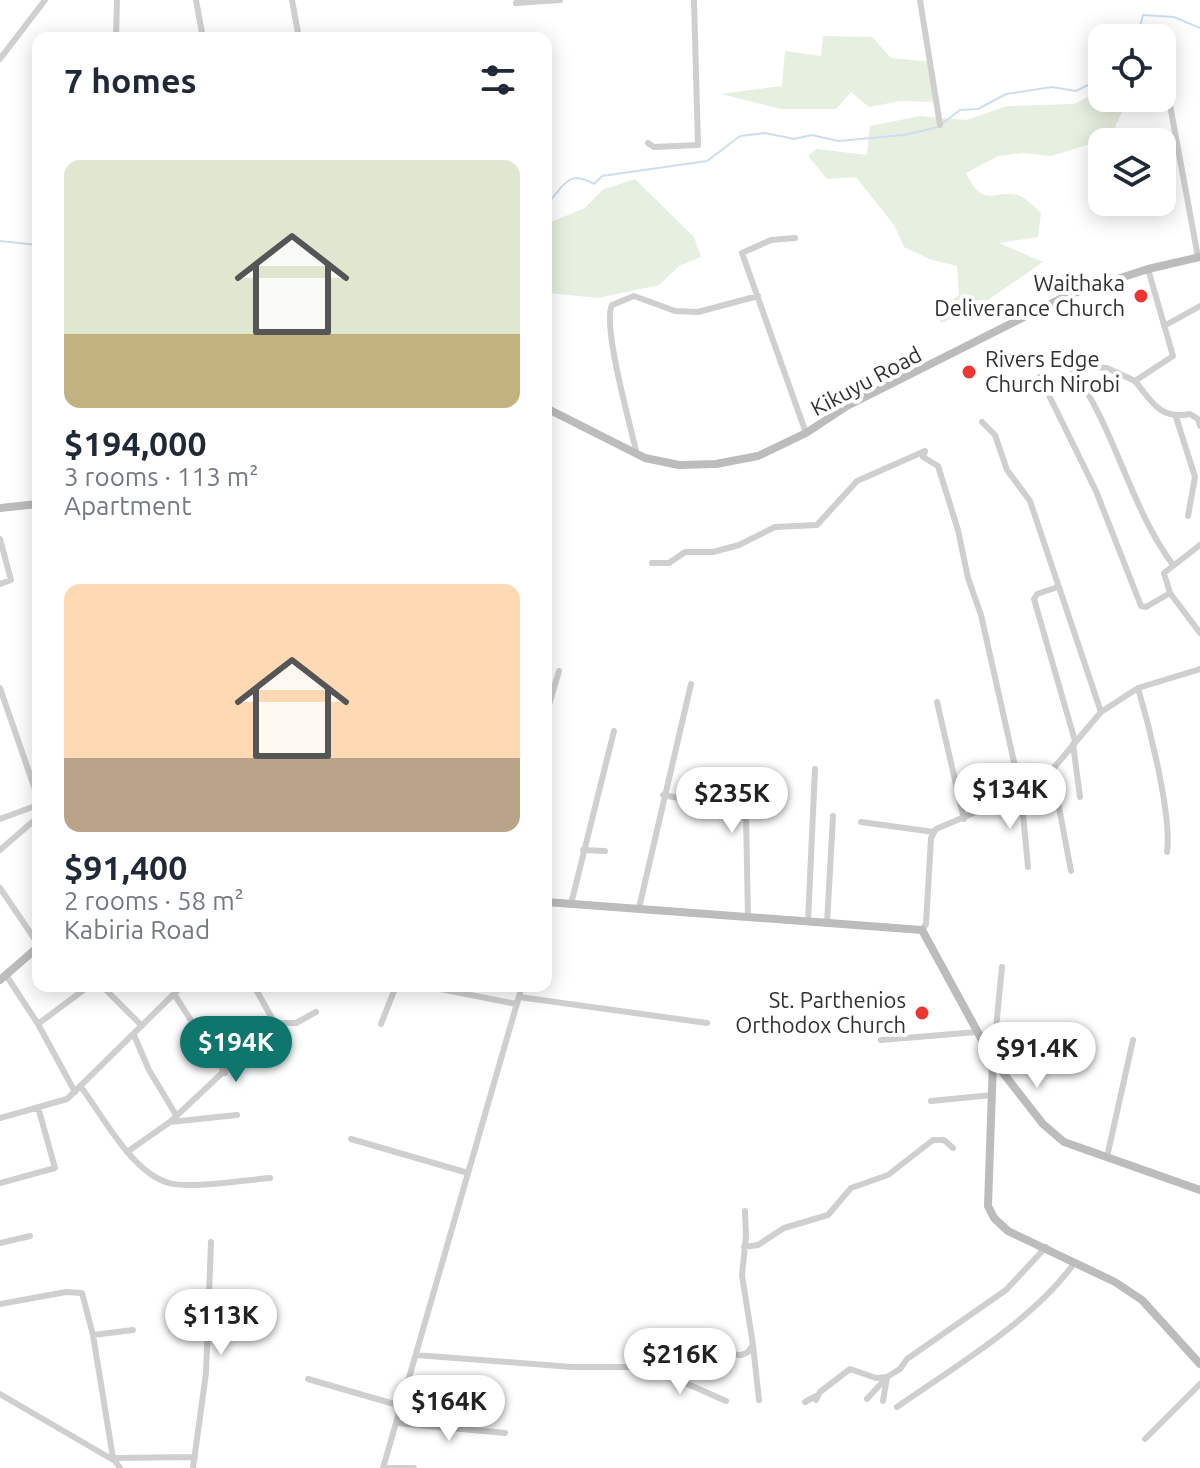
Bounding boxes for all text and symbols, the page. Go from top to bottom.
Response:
map controls [1088,24,1176,216]
button: locate [1088,24,1176,112]
icon: filters [476,58,520,102]
text: 7 homes [64,61,197,99]
button: layers [1088,128,1176,216]
icon: home [220,212,364,356]
place label: Waithaka Deliverance Church [934,270,1125,320]
marker: Waithaka Deliverance Church [1132,287,1150,305]
street label: Kikuyu Road [806,341,925,420]
place label: Rivers Edge Church Nirobi [985,346,1120,396]
marker: Rivers Edge Church Nirobi [960,363,978,381]
text: $194,000 [64,424,207,462]
text: 3 rooms · 113 m² [64,462,259,491]
text: Apartment [64,491,191,520]
icon: home [220,636,364,780]
pin: $134K [954,763,1066,831]
pin: $235K [676,767,788,835]
text: $134K [972,774,1048,803]
text: $235K [694,778,770,807]
text: $91,400 [64,848,187,886]
text: 2 rooms · 58 m² [64,886,244,915]
text: Kabiria Road [64,915,210,944]
place label: St. Parthenios Orthodox Church [735,987,906,1037]
marker: St. Parthenios Orthodox Church [913,1004,931,1022]
pin: $194K [180,1016,292,1084]
pin: $91.4K [972,1022,1102,1090]
text: $194K [198,1027,274,1056]
text: $91.4K [996,1033,1078,1062]
pin: $113K [165,1289,277,1357]
text: $113K [183,1300,259,1329]
pin: $216K [624,1328,736,1396]
text: $216K [642,1339,718,1368]
pin: $164K [393,1375,505,1443]
text: $164K [411,1386,487,1415]

